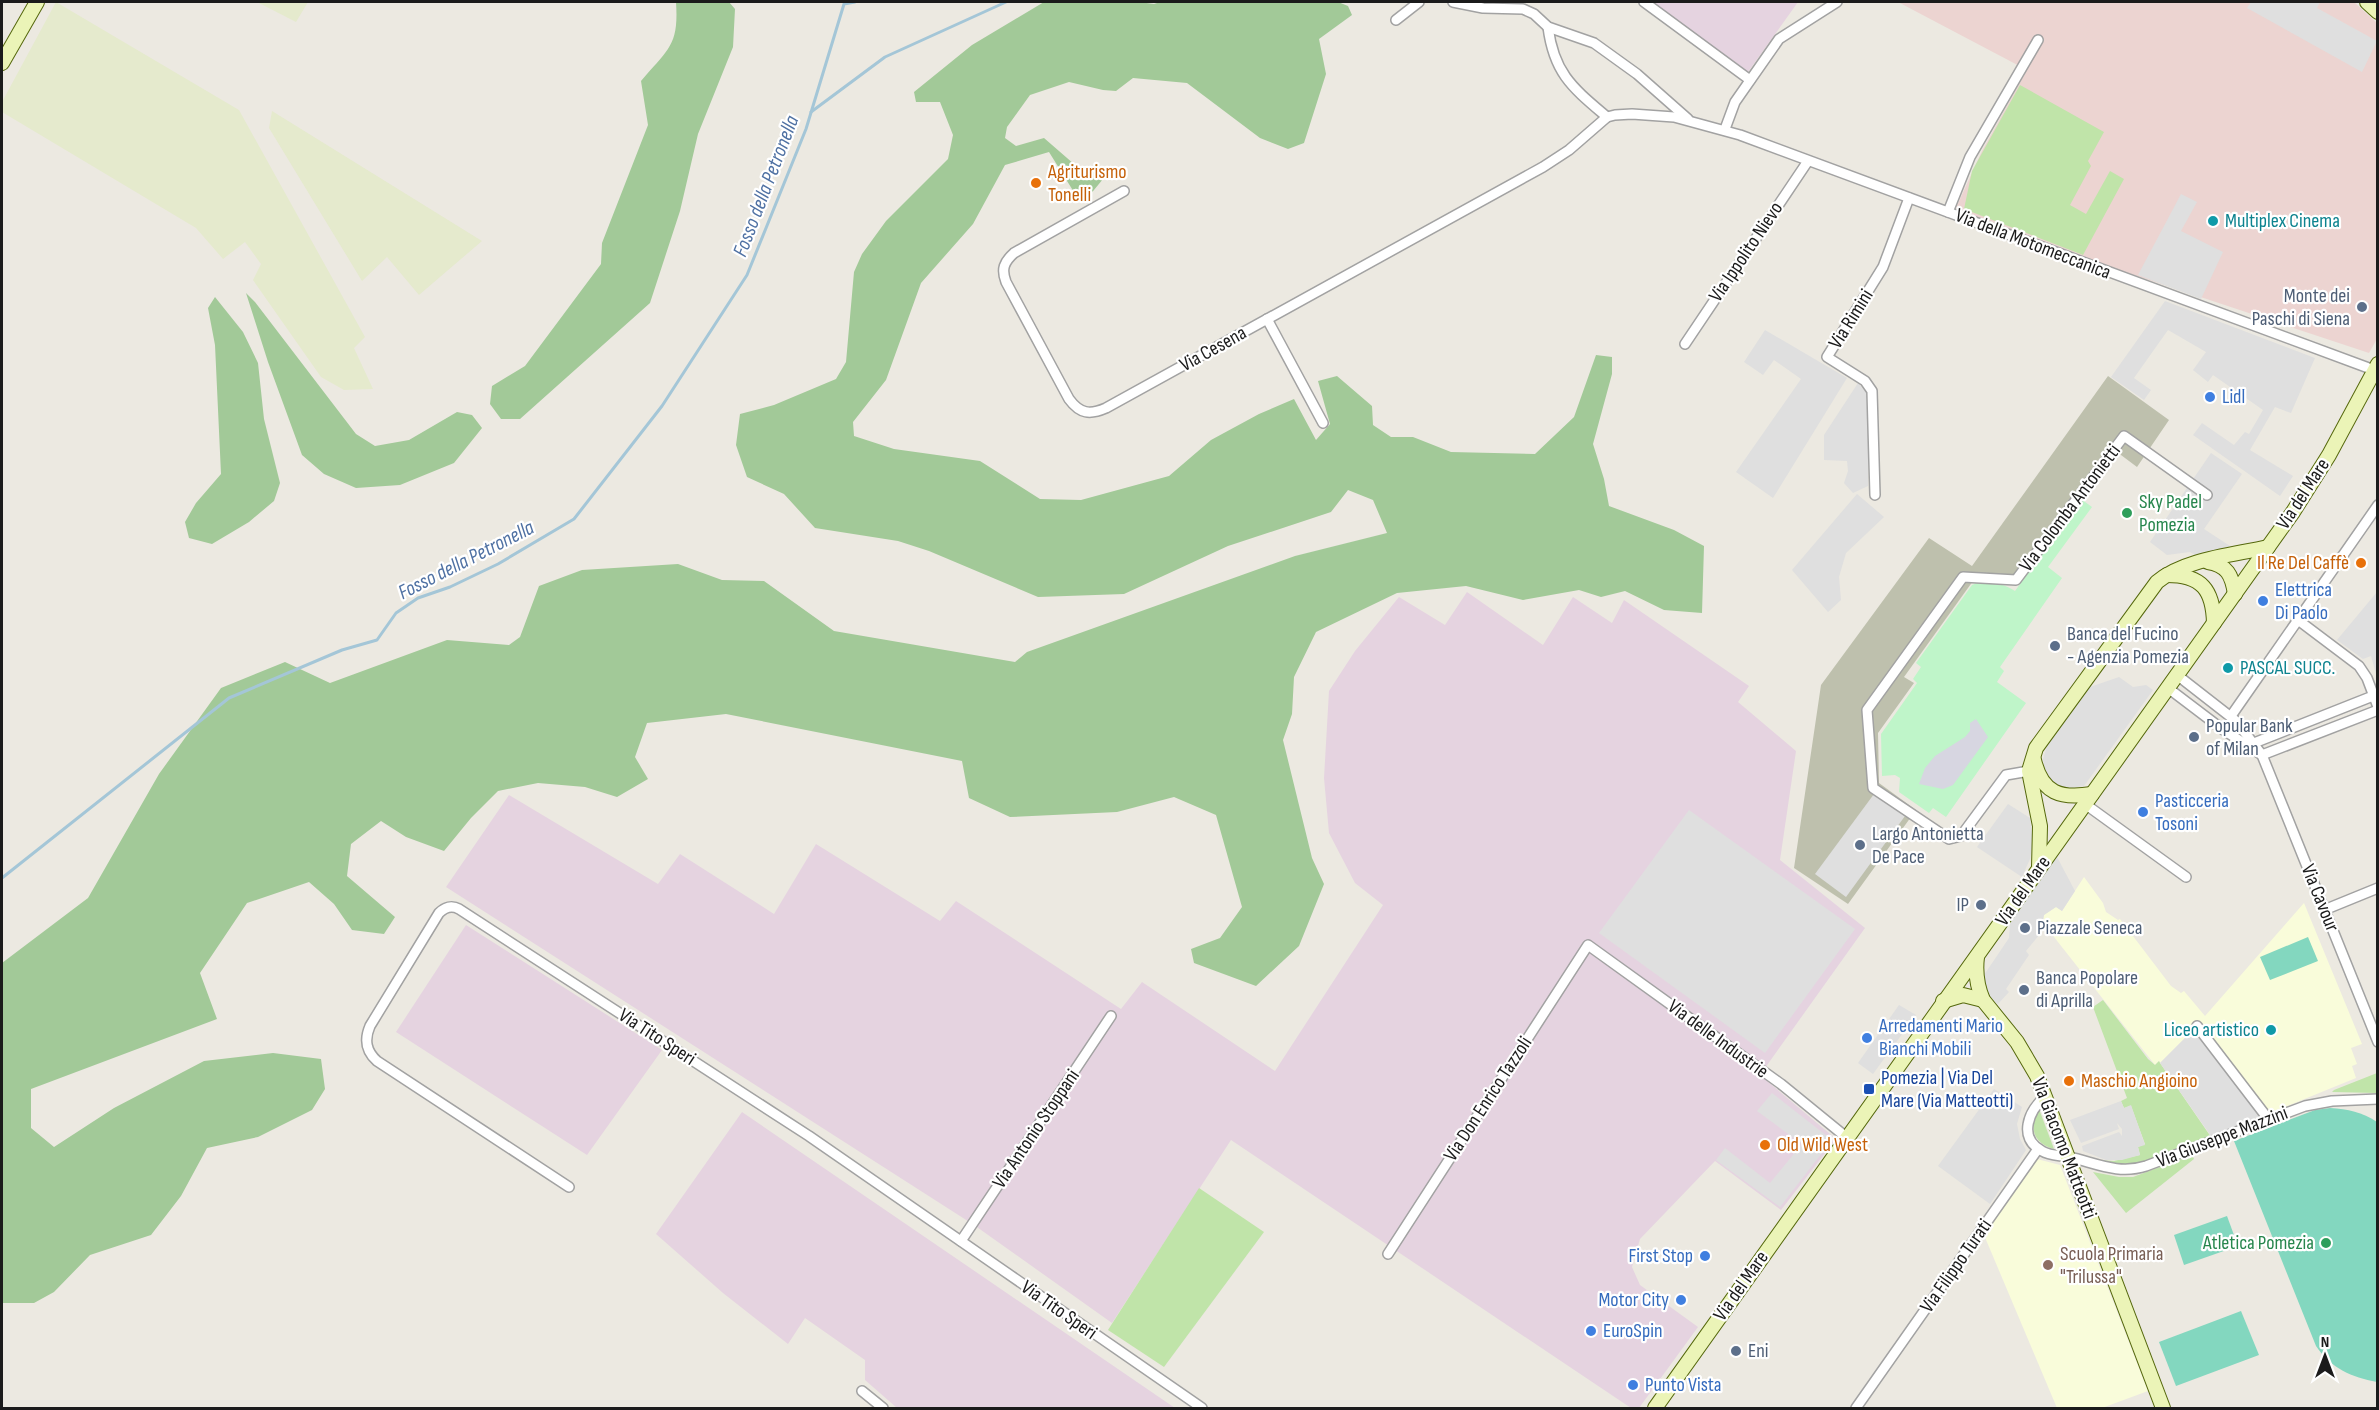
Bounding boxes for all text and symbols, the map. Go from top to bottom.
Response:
water label: Fosso della Petronella [728,111,805,260]
place label: Agriturismo Tonelli [1047,160,1127,207]
marker: Agriturismo Tonelli [1029,176,1043,190]
street label: Via Ippolito Nievo [1704,197,1788,307]
street label: Via della Motomeccanica [1952,203,2114,285]
place label: Multiplex Cinema [2225,209,2340,233]
marker: Multiplex Cinema [2206,214,2220,228]
place label: Monte dei Paschi di Siena [2252,284,2350,331]
street label: Via Rimini [1823,285,1879,353]
marker: Monte dei Paschi di Siena [2355,300,2369,314]
street label: Via Cesena [1175,321,1251,377]
place label: Lidl [2222,385,2245,409]
marker: Lidl [2203,390,2217,404]
street label: Via Colomba Antonietti [2014,439,2126,577]
street label: Via del Mare [2271,454,2335,534]
place label: Sky Padel Pomezia [2139,490,2202,537]
marker: Sky Padel Pomezia [2120,506,2134,520]
water label: Fosso della Petronella [394,515,539,605]
place label: Il Re Del Caffè [2257,551,2349,575]
marker: Il Re Del Caffè [2354,556,2368,570]
place label: Elettrica Di Paolo [2275,578,2332,625]
marker: Elettrica Di Paolo [2256,594,2270,608]
place label: Banca del Fucino - Agenzia Pomezia [2067,622,2189,669]
marker: Banca del Fucino - Agenzia Pomezia [2048,639,2062,653]
place label: PASCAL SUCC. [2240,656,2335,680]
marker: PASCAL SUCC. [2221,661,2235,675]
place label: Popular Bank of Milan [2206,714,2293,761]
marker: Popular Bank of Milan [2187,730,2201,744]
place label: Pasticceria Tosoni [2155,789,2229,836]
marker: Pasticceria Tosoni [2136,805,2150,819]
place label: Largo Antonietta De Pace [1872,822,1984,869]
marker: Largo Antonietta De Pace [1853,838,1867,852]
street label: Via del Mare [1990,851,2056,931]
street label: Via Cavour [2296,861,2344,935]
place label: IP [1957,893,1969,917]
marker: IP [1974,898,1988,912]
place label: Piazzale Seneca [2037,916,2143,940]
marker: Piazzale Seneca [2018,921,2032,935]
place label: Banca Popolare di Aprilla [2036,966,2138,1013]
marker: Banca Popolare di Aprilla [2017,983,2031,997]
street label: Via delle Industrie [1663,994,1773,1084]
street label: Via Tito Speri [614,1003,700,1071]
place label: Arredamenti Mario Bianchi Mobili [1878,1014,2003,1061]
place label: Liceo artistico [2164,1018,2259,1042]
marker: Liceo artistico [2264,1023,2278,1037]
marker: Arredamenti Mario Bianchi Mobili [1860,1031,1874,1045]
street label: Via Don Enrico Tazzoli [1439,1032,1537,1166]
street label: Via Antonio Stoppani [987,1065,1085,1193]
place label: Pomezia | Via Del Mare (Via Matteotti) [1881,1066,2013,1113]
place label: Maschio Angioino [2081,1069,2198,1093]
street label: Via Giacomo Matteotti [2026,1074,2102,1222]
marker: Maschio Angioino [2062,1074,2076,1088]
marker: Pomezia | Via Del Mare (Via Matteotti) [1862,1082,1876,1096]
street label: Via Giuseppe Mazzini [2153,1101,2291,1173]
place label: Old Wild West [1777,1133,1868,1157]
marker: Old Wild West [1758,1138,1772,1152]
street label: Via Filippo Turati [1915,1214,1997,1318]
place label: Atletica Pomezia [2202,1231,2314,1255]
marker: Atletica Pomezia [2319,1236,2333,1250]
place label: Scuola Primaria "Trilussa" [2060,1242,2163,1289]
place label: First Stop [1628,1244,1693,1268]
street label: Via del Mare [1708,1246,1774,1326]
marker: First Stop [1698,1249,1712,1263]
marker: Scuola Primaria "Trilussa" [2041,1258,2055,1272]
street label: Via Tito Speri [1016,1275,1102,1345]
place label: Motor City [1598,1288,1669,1312]
marker: Motor City [1674,1293,1688,1307]
place label: EuroSpin [1603,1319,1662,1343]
marker: EuroSpin [1584,1324,1598,1338]
north arrow [2295,1326,2355,1386]
text: N [2321,1333,2329,1352]
place label: Eni [1748,1339,1769,1363]
marker: Eni [1729,1344,1743,1358]
place label: Punto Vista [1645,1373,1722,1397]
marker: Punto Vista [1626,1378,1640,1392]

